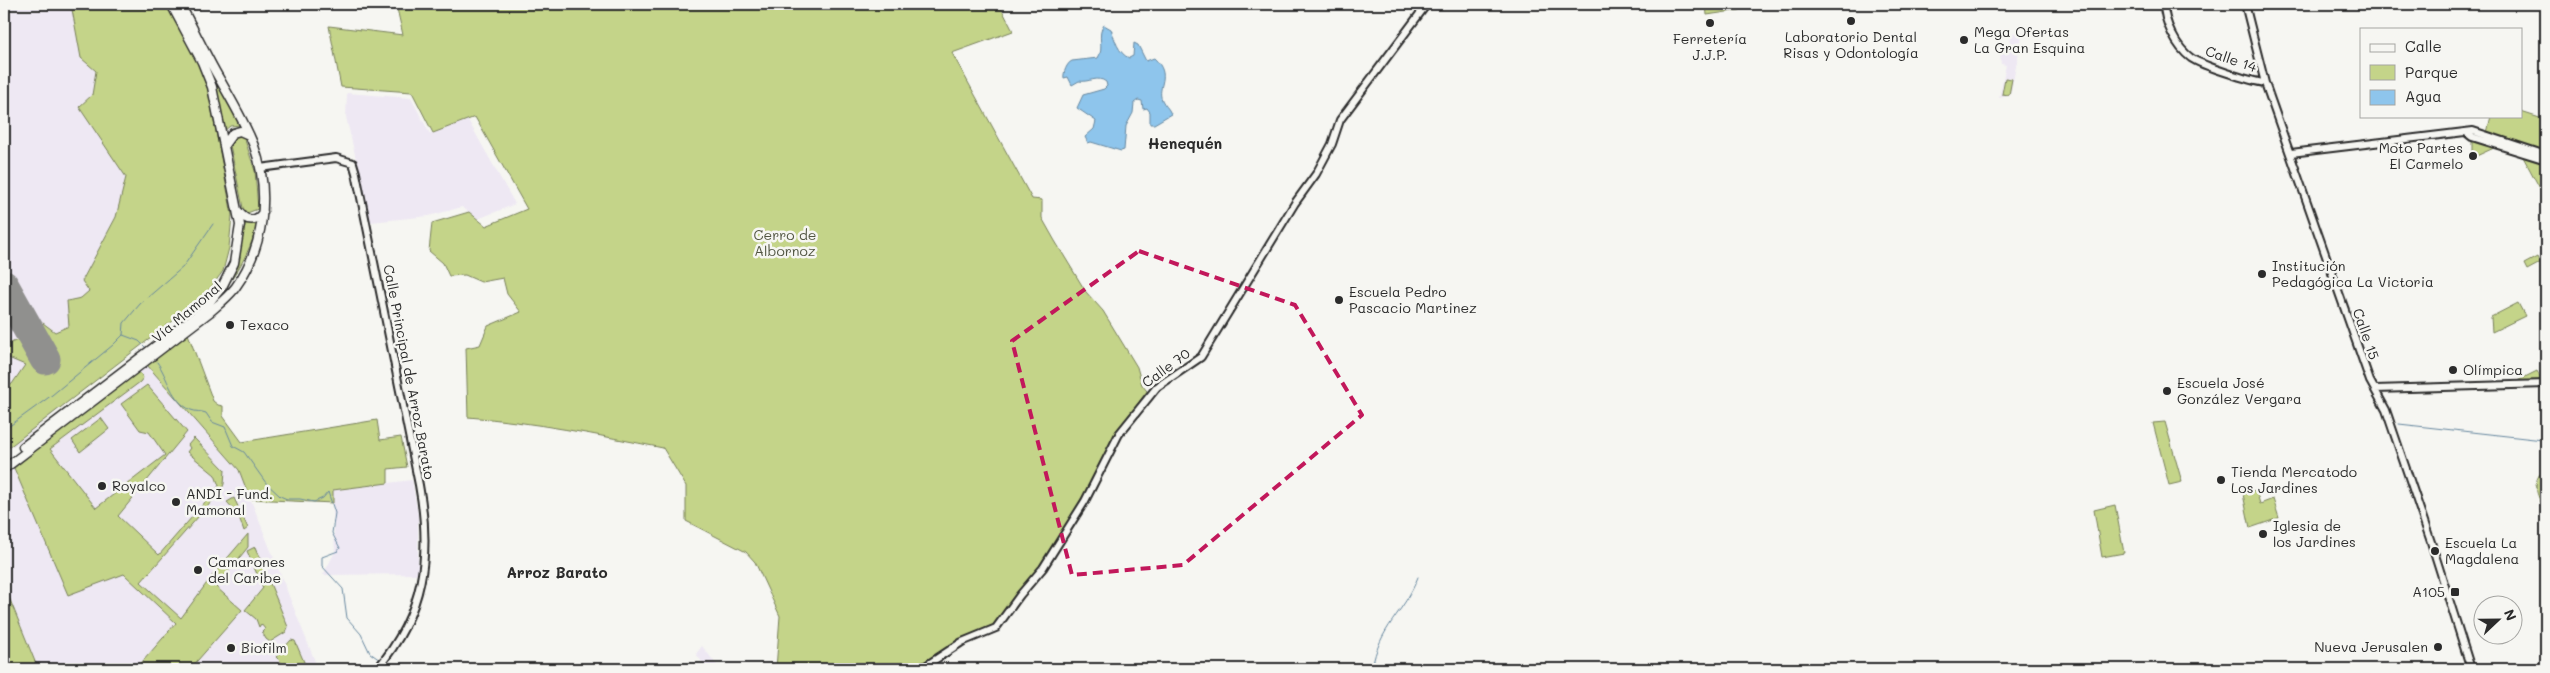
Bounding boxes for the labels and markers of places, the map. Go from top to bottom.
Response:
marker: Laboratorio Dental Risas y Odontología [1845,15,1857,27]
marker: Ferretería J.J.P. [1704,17,1716,29]
place label: Mega Ofertas La Gran Esquina [1974,22,2085,57]
place label: Laboratorio Dental Risas y Odontología [1783,27,1919,62]
place label: Ferretería J.J.P. [1673,29,1747,64]
marker: Mega Ofertas La Gran Esquina [1958,34,1970,46]
place label: Moto Partes El Carmelo [2379,138,2463,173]
marker: Moto Partes El Carmelo [2467,150,2479,162]
place label: Institución Pedagógica La Victoria [2272,256,2434,291]
marker: Institución Pedagógica La Victoria [2256,268,2268,280]
place label: Escuela Pedro Pascacio Martinez [1349,282,1477,317]
marker: Escuela Pedro Pascacio Martinez [1333,294,1345,306]
place label: Texaco [240,315,289,334]
marker: Texaco [224,319,236,331]
place label: Olímpica [2463,360,2523,379]
marker: Olímpica [2447,364,2459,376]
place label: Escuela José González Vergara [2177,373,2302,408]
marker: Escuela José González Vergara [2161,385,2173,397]
place label: Tienda Mercatodo Los Jardines [2231,462,2357,497]
marker: Tienda Mercatodo Los Jardines [2215,474,2227,486]
place label: Royalco [112,476,165,495]
marker: Royalco [96,480,108,492]
place label: ANDI - Fund. Mamonal [186,484,273,519]
marker: ANDI - Fund. Mamonal [170,496,182,508]
place label: Iglesia de los Jardines [2273,516,2356,551]
marker: Iglesia de los Jardines [2257,528,2269,540]
place label: Escuela La Magdalena [2445,533,2519,568]
marker: Escuela La Magdalena [2429,545,2441,557]
place label: Camarones del Caribe [208,552,285,587]
marker: Camarones del Caribe [192,564,204,576]
place label: A105 [2412,582,2445,601]
marker: A105 [2449,586,2461,598]
place label: Nueva Jerusalen [2314,637,2428,656]
place label: Biofilm [241,638,287,657]
marker: Nueva Jerusalen [2432,641,2444,653]
marker: Biofilm [225,642,237,654]

